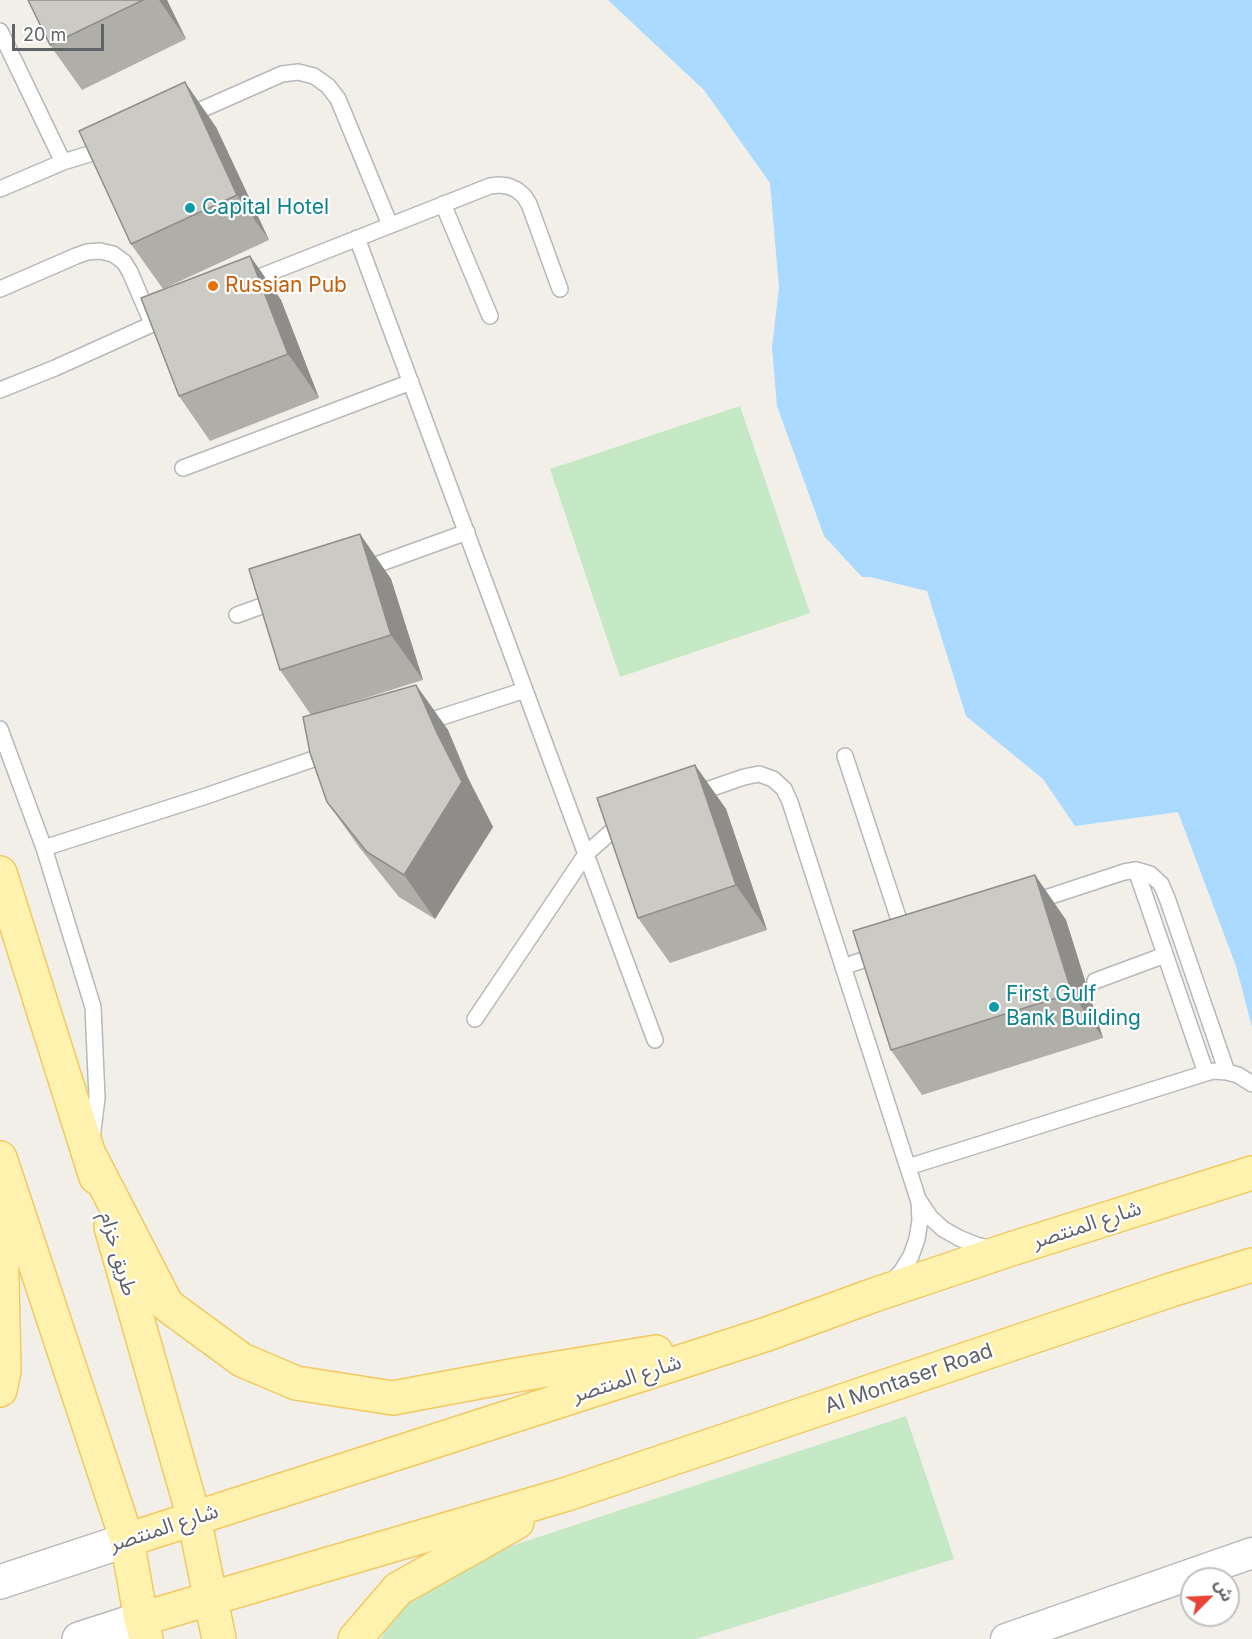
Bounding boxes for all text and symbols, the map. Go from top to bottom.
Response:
scale bar [15,12,106,50]
text: 20 m [23,24,66,45]
place label: Capital Hotel [202,195,329,221]
marker: Capital Hotel [183,201,197,215]
place label: Russian Pub [225,273,347,299]
marker: Russian Pub [206,279,220,293]
place label: First Gulf Bank Building [1006,982,1141,1032]
marker: First Gulf Bank Building [987,1000,1001,1014]
street label: شارع المنتصر [1030,1196,1144,1254]
street label: طريق خزام [94,1209,142,1299]
street label: Al Montaser Road [822,1338,996,1420]
street label: شارع المنتصر [570,1350,684,1408]
street label: شارع المنتصر [107,1499,221,1557]
north arrow [1180,1567,1240,1627]
text: ش [1211,1576,1238,1605]

